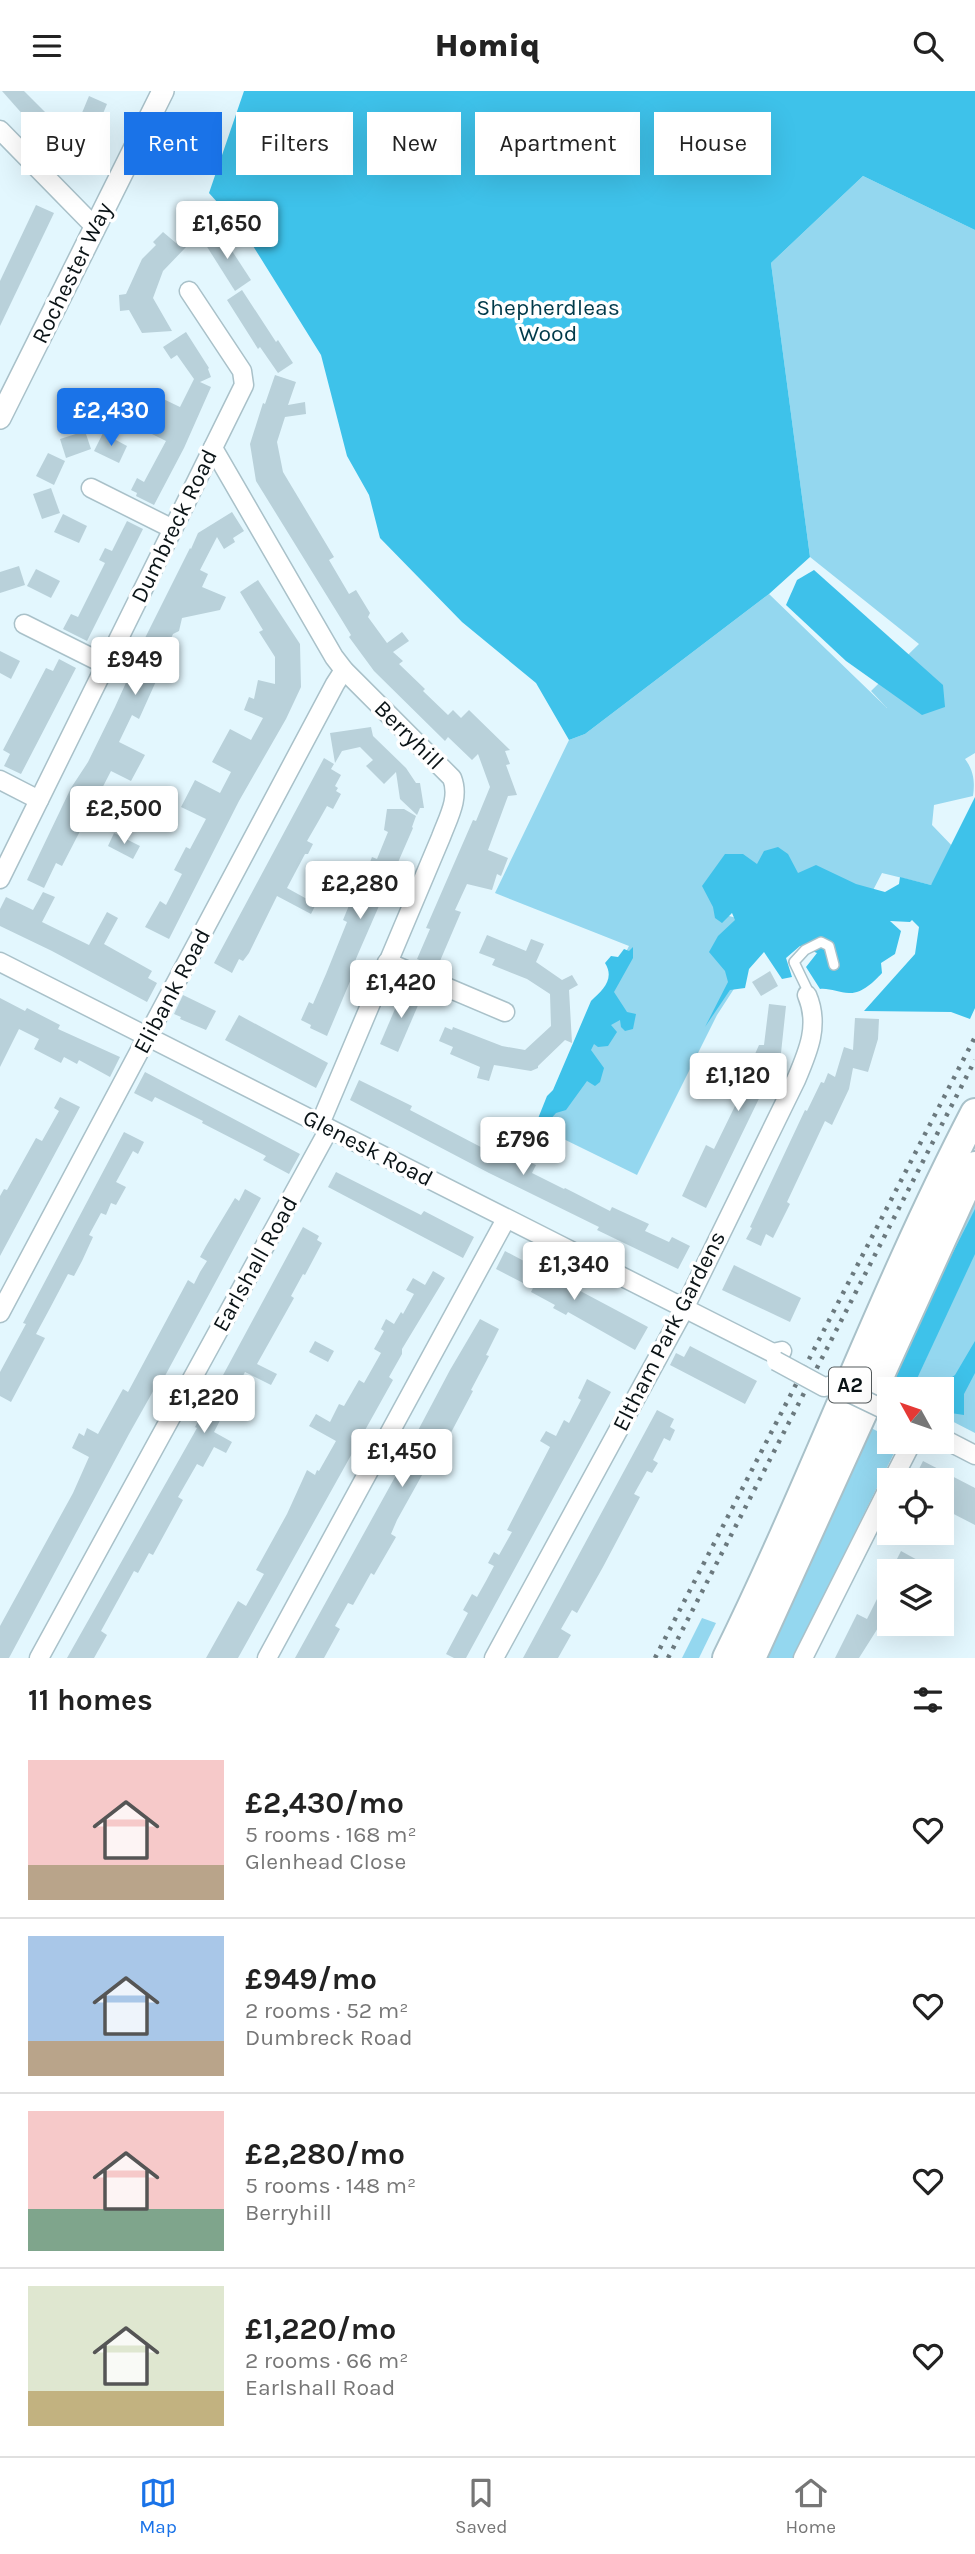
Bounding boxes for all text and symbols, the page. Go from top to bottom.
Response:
icon: menu [28,27,66,65]
text: Homiq [435,27,540,64]
icon: search [909,27,947,65]
chip: Buy [21,112,110,175]
chip: Rent [124,112,222,175]
chip: Filters [236,112,353,175]
chip: New [367,112,461,175]
chip: Apartment [475,112,640,175]
chip: House [654,112,771,175]
street label: Rochester Way [26,198,118,348]
pin: £1,650 [170,201,284,261]
text: £1,650 [192,210,262,237]
park label: Shepherdleas Wood [476,294,620,347]
pin: £2,430 [54,389,168,448]
text: £2,430 [73,397,149,424]
street label: Dumbreck Road [125,445,223,607]
pin: £949 [94,637,176,697]
text: £949 [107,646,163,673]
street label: Berryhill [369,695,449,775]
pin: £2,500 [67,787,181,846]
text: £2,500 [86,795,162,822]
pin: £2,280 [303,861,417,921]
text: £2,280 [322,870,398,897]
street label: Elibank Road [128,924,216,1058]
pin: £1,420 [344,961,458,1020]
text: £1,420 [366,969,436,996]
pin: £1,120 [681,1053,795,1113]
text: £1,120 [706,1062,770,1089]
street label: Glenesk Road [299,1104,437,1192]
pin: £796 [482,1117,564,1177]
text: £796 [496,1126,550,1153]
street label: Earlshall Road [207,1192,303,1336]
street label: Eltham Park Gardens [607,1226,731,1436]
pin: £1,340 [517,1243,631,1302]
text: £1,340 [539,1251,609,1278]
road number: A2 [829,1367,871,1403]
pin: £1,220 [147,1375,261,1435]
north arrow [877,1377,954,1454]
map controls [877,1377,954,1636]
text: £1,220 [169,1384,239,1411]
pin: £1,450 [345,1429,459,1489]
text: £1,450 [367,1438,437,1465]
button: locate [877,1468,954,1545]
button: layers [877,1559,954,1636]
icon: filters [909,1681,947,1719]
text: 11 homes [28,1682,153,1718]
text: £2,430/mo [245,1785,404,1821]
icon: home [84,1788,168,1872]
icon: heart [909,1811,947,1849]
text: 5 rooms · 168 m² [245,1821,417,1848]
text: Glenhead Close [245,1848,406,1875]
text: £949/mo [245,1961,377,1997]
icon: home [84,1964,168,2048]
icon: heart [909,1987,947,2025]
text: 2 rooms · 52 m² [245,1997,408,2024]
text: Dumbreck Road [245,2024,413,2051]
text: £2,280/mo [245,2136,405,2172]
icon: home [84,2139,168,2223]
icon: heart [909,2162,947,2200]
text: 5 rooms · 148 m² [245,2172,416,2199]
text: Berryhill [245,2199,332,2226]
text: £1,220/mo [245,2311,396,2347]
icon: home [84,2314,168,2398]
icon: heart [909,2337,947,2375]
text: 2 rooms · 66 m² [245,2347,408,2374]
text: Earlshall Road [245,2374,395,2401]
tab: Map [139,2474,177,2538]
tab: Saved [455,2474,507,2538]
tab: Home [785,2474,836,2538]

